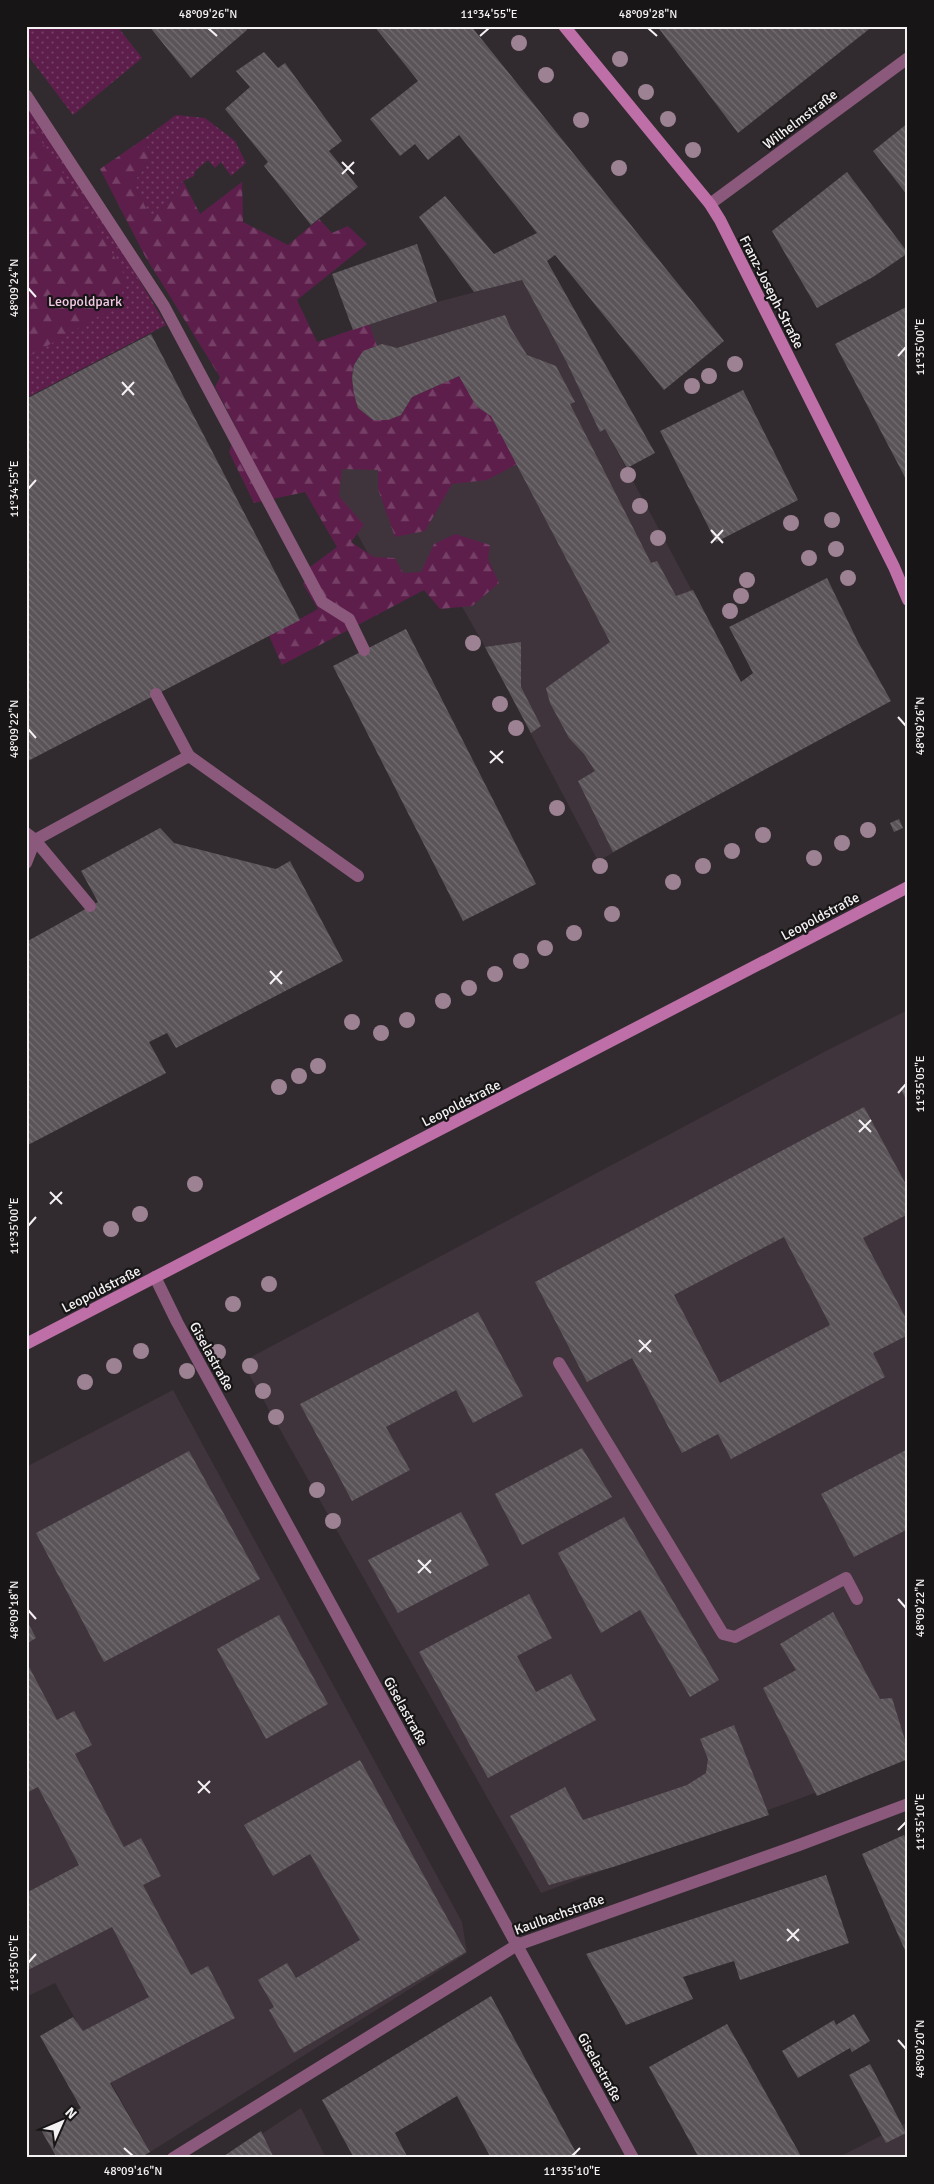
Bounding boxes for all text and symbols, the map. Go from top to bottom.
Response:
text: 48°09'26"N [179,7,237,22]
text: 11°34'55"E [460,7,518,22]
text: 48°09'28"N [619,7,677,22]
street label: Wilhelmstraße [760,86,841,153]
street label: Franz-Joseph-Straße [736,233,807,352]
text: 48°09'24"N [7,259,22,317]
park label: Leopoldpark [48,293,122,310]
text: 11°35'00"E [913,318,928,376]
text: 11°34'55"E [7,460,22,518]
text: 48°09'26"N [913,697,928,755]
text: 48°09'22"N [7,700,22,758]
street label: Leopoldstraße [778,889,862,944]
text: 11°35'05"E [913,1055,928,1113]
street label: Leopoldstraße [419,1076,504,1131]
text: 11°35'00"E [7,1197,22,1255]
street label: Leopoldstraße [59,1262,144,1317]
street label: Giselastraße [186,1319,237,1394]
text: 48°09'22"N [913,1579,928,1637]
text: 48°09'18"N [7,1581,22,1639]
street label: Giselastraße [380,1674,431,1749]
text: 11°35'10"E [913,1793,928,1851]
street label: Kaulbachstraße [512,1890,607,1939]
text: 11°35'05"E [7,1934,22,1992]
text: 48°09'20"N [913,2020,928,2078]
street label: Giselastraße [574,2030,625,2105]
north arrow [38,2096,88,2146]
text: N [61,2104,80,2123]
text: 48°09'16"N [104,2164,162,2179]
text: 11°35'10"E [543,2164,601,2179]

